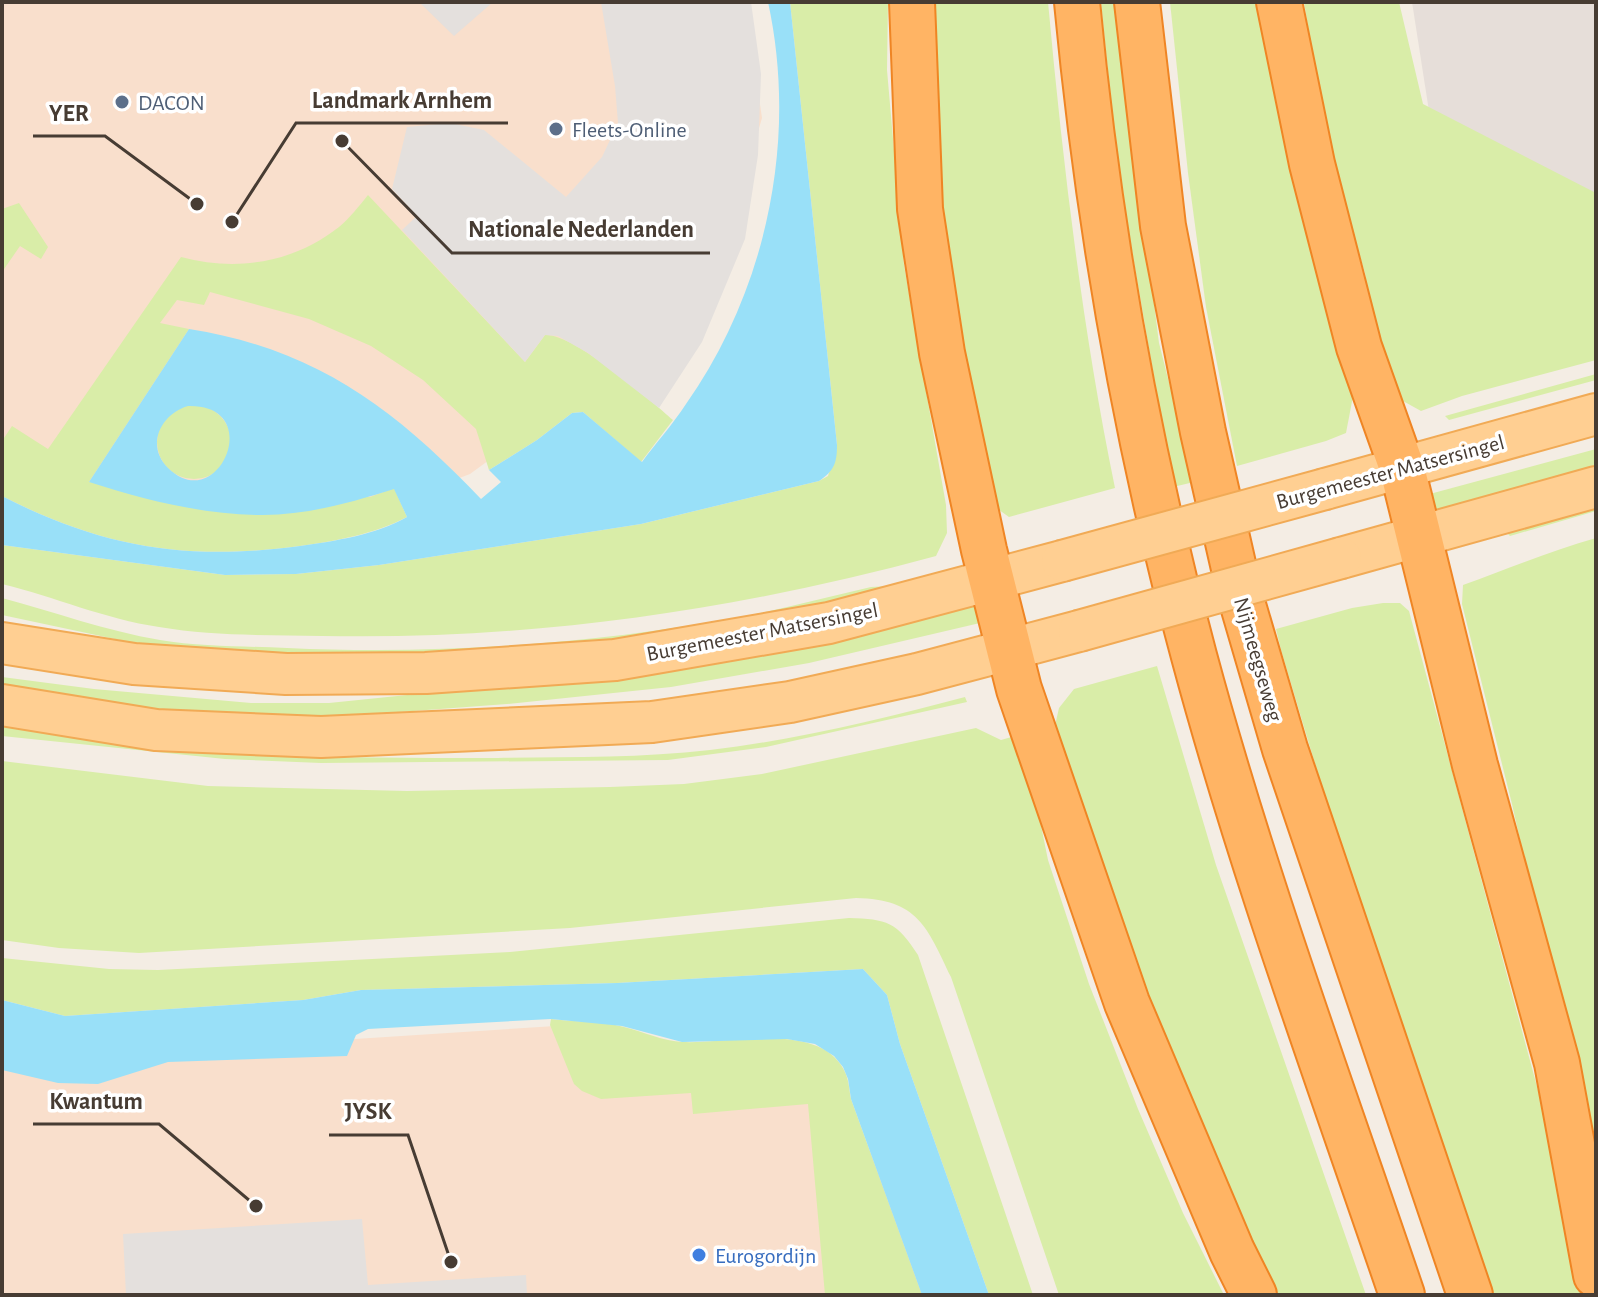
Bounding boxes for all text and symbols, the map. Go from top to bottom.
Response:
callout: Landmark Arnhem [296,75,508,123]
callout: YER [33,88,105,136]
text: Landmark Arnhem [312,89,492,113]
place label: DACON [138,92,205,114]
marker: DACON [113,93,131,111]
text: YER [49,102,89,126]
place label: Fleets-Online [572,119,687,141]
marker: Fleets-Online [547,120,565,138]
callout: Nationale Nederlanden [452,205,710,253]
text: Nationale Nederlanden [468,218,694,242]
street label: Burgemeester Matsersingel [1274,431,1507,513]
street label: Nijmeegseweg [1230,595,1286,724]
street label: Burgemeester Matsersingel [645,599,880,665]
callout: Kwantum [33,1076,159,1124]
callout: JYSK [329,1087,408,1135]
text: Kwantum [49,1090,143,1114]
text: JYSK [344,1100,393,1124]
place label: Eurogordijn [715,1245,816,1267]
marker: Eurogordijn [690,1246,708,1264]

